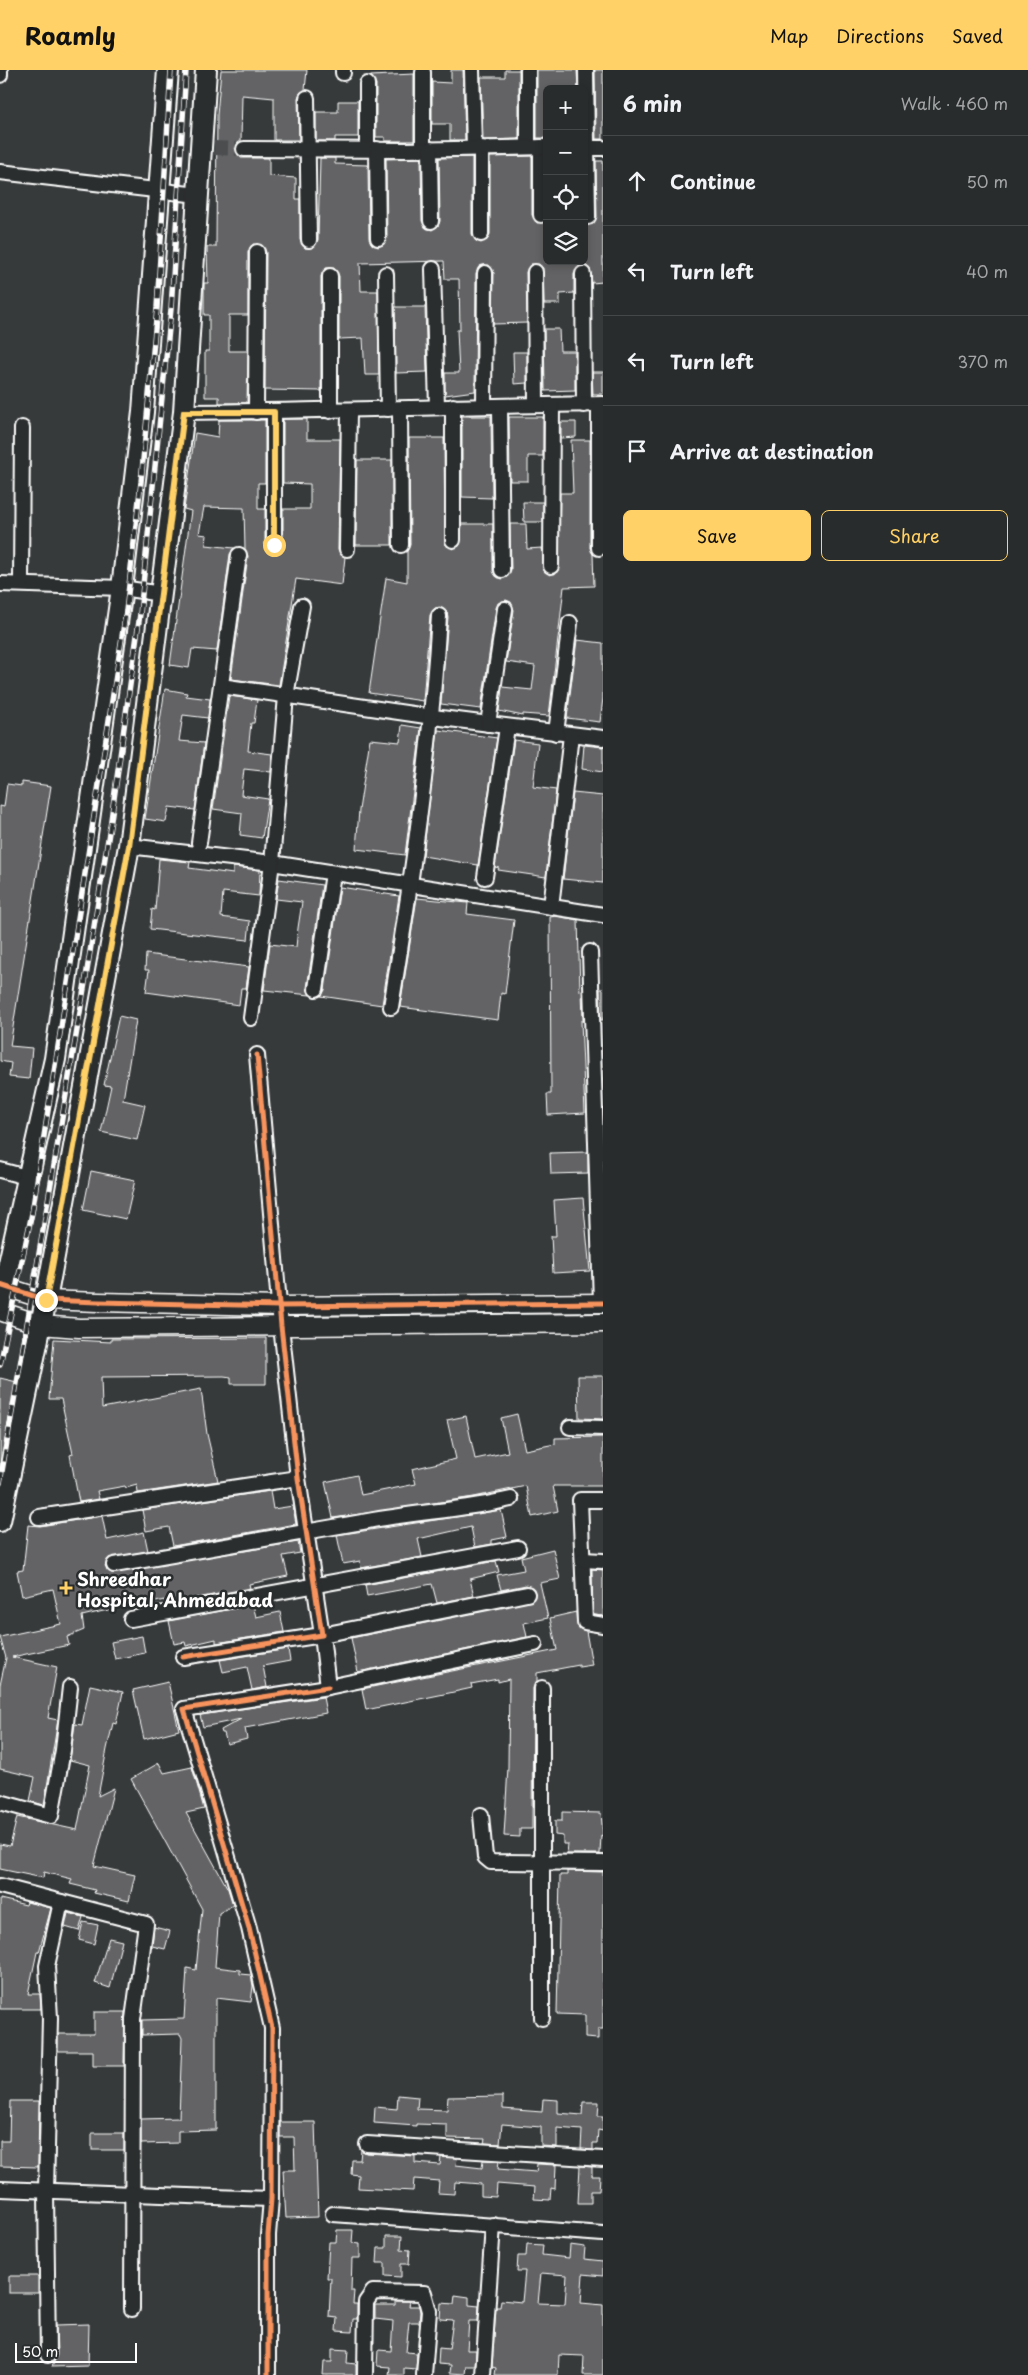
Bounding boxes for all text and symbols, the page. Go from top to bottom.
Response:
text: Roamly [25,17,116,53]
text: Map [770,22,808,49]
text: Directions [836,22,924,49]
text: Saved [952,22,1003,49]
map controls [543,85,588,265]
button: + [543,85,588,130]
text: 6 min [623,87,682,119]
text: Walk · 460 m [901,91,1008,115]
button: − [543,130,588,175]
icon: ahead [623,167,651,195]
text: Continue [670,167,756,195]
text: 50 m [967,169,1008,193]
button: locate [543,175,588,220]
button: layers [543,220,588,265]
icon: left [623,257,651,285]
text: Turn left [670,257,754,285]
text: 40 m [966,259,1008,283]
icon: left [623,347,651,375]
text: Turn left [670,347,754,375]
text: 370 m [958,349,1008,373]
icon: arrive [623,437,651,465]
text: Arrive at destination [670,437,874,465]
button: Save [623,510,811,561]
button: Share [821,510,1008,561]
route start [263,534,286,557]
route end [35,1289,58,1312]
place label: Shreedhar Hospital, Ahmedabad [77,1565,273,1613]
marker: Shreedhar Hospital, Ahmedabad [59,1581,73,1595]
scale bar [15,2340,138,2363]
text: 50 m [22,2341,58,2362]

